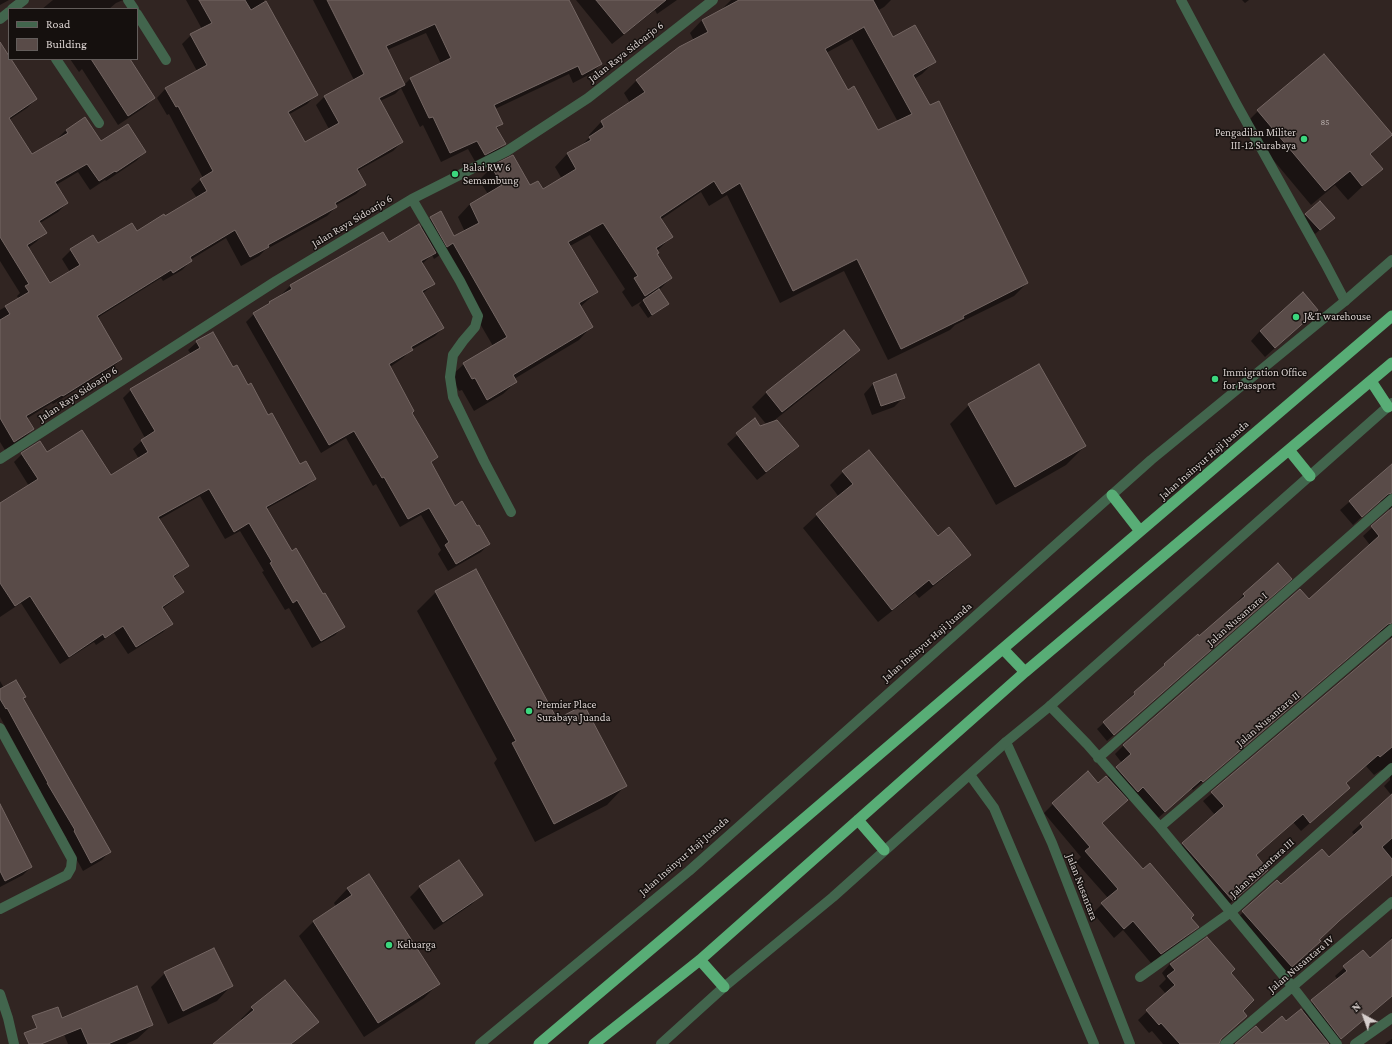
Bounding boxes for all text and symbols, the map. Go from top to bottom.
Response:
legend [8,8,138,60]
text: Road [46,17,70,31]
street label: Jalan Raya Sidoarjo 6 [586,19,666,85]
text: Building [46,37,87,51]
house number: 85 [1321,117,1329,127]
place label: Pengadilan Militer III-12 Surabaya [1215,126,1296,152]
marker: Pengadilan Militer III-12 Surabaya [1299,134,1309,144]
place label: Balai RW 6 Semambung [463,161,518,187]
marker: Balai RW 6 Semambung [450,169,460,179]
street label: Jalan Raya Sidoarjo 6 [309,192,395,250]
place label: J&T warehouse [1304,310,1371,324]
marker: J&T warehouse [1291,312,1301,322]
street label: Jalan Raya Sidoarjo 6 [36,364,120,424]
place label: Immigration Office for Passport [1223,366,1307,392]
marker: Immigration Office for Passport [1210,374,1220,384]
street label: Jalan Insinyur Haji Juanda [1156,417,1252,503]
street label: Jalan Nusantara I [1204,589,1270,649]
street label: Jalan Insinyur Haji Juanda [879,599,975,685]
street label: Jalan Nusantara II [1234,689,1302,749]
place label: Premier Place Surabaya Juanda [537,698,611,724]
marker: Premier Place Surabaya Juanda [524,706,534,716]
street label: Jalan Insinyur Haji Juanda [636,813,732,899]
street label: Jalan Nusantara III [1227,836,1297,900]
street label: Jalan Nusantara [1063,852,1101,922]
street label: Jalan Nusantara IV [1265,933,1337,995]
place label: Keluarga [397,938,436,952]
marker: Keluarga [384,940,394,950]
north arrow [1344,996,1384,1036]
text: N [1349,1000,1363,1014]

